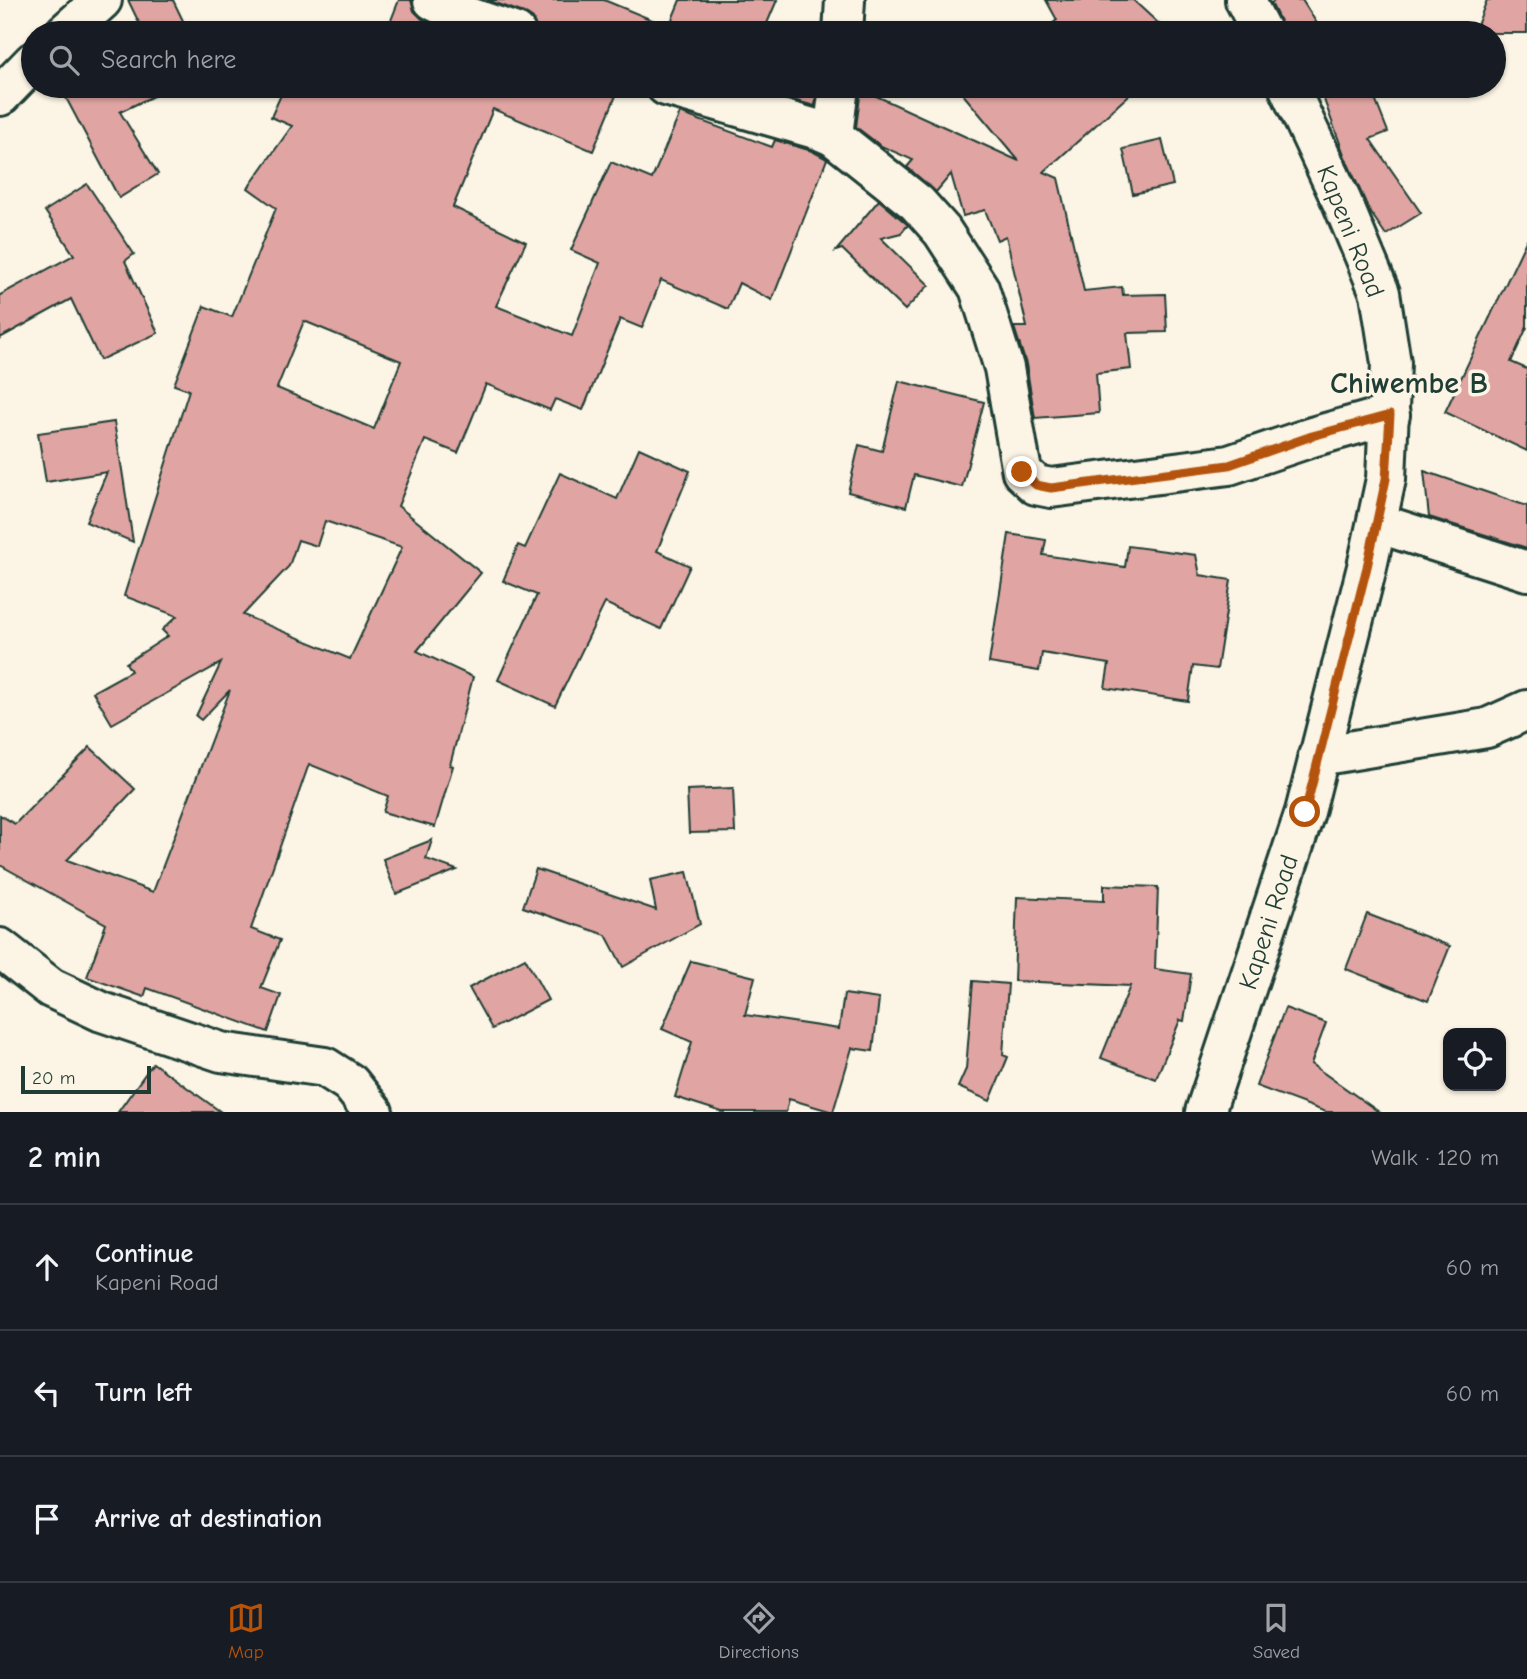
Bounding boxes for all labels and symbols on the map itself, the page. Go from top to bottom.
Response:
street label: Kapeni Road [1310,161,1390,302]
district label: Chiwembe B [1330,366,1488,401]
route end [1006,456,1037,487]
route start [1289,796,1320,827]
street label: Kapeni Road [1233,851,1305,993]
scale bar [21,1063,150,1095]

